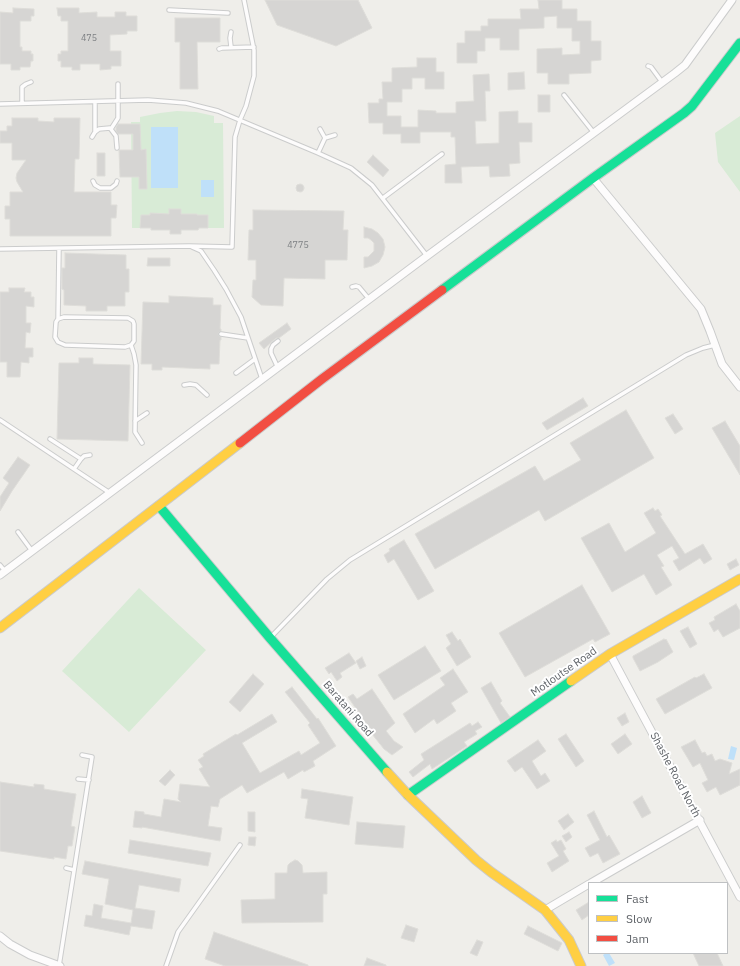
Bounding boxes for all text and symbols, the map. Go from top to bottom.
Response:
house number: 475 [81,33,97,43]
house number: 4775 [287,240,309,250]
street label: Motloutse Road [528,644,600,700]
street label: Baratani Road [320,678,376,740]
street label: Shashe Road North [647,730,703,820]
legend [588,882,728,954]
text: Fast [626,891,649,906]
text: Slow [626,911,652,926]
text: Jam [626,931,649,946]

